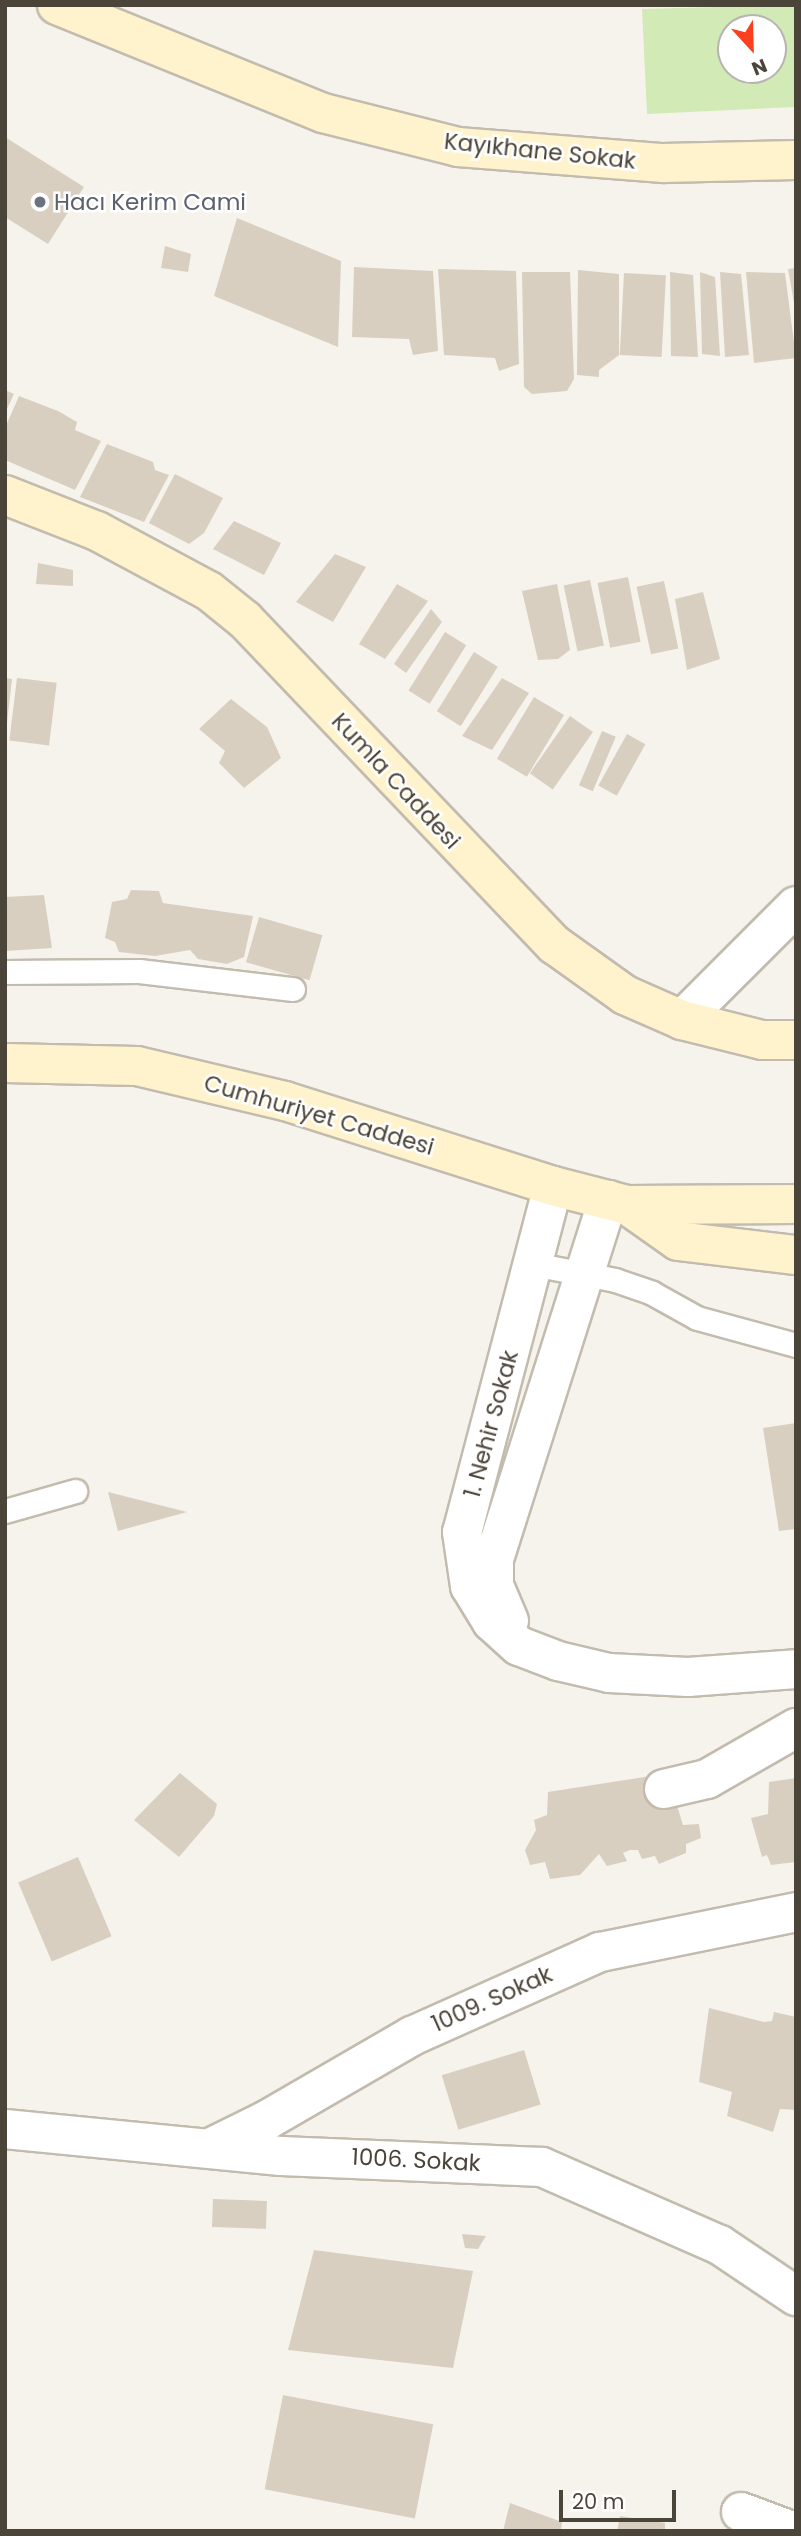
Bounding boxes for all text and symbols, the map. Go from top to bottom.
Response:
north arrow [717,14,787,84]
text: N [748,52,771,82]
street label: Kayıkhane Sokak [443,127,637,175]
place label: Hacı Kerim Cami [54,188,246,216]
marker: Hacı Kerim Cami [32,194,48,210]
street label: Kumla Caddesi [326,707,466,855]
street label: Cumhuriyet Caddesi [201,1069,437,1161]
street label: 1. Nehir Sokak [458,1347,524,1501]
street label: 1009. Sokak [427,1960,557,2038]
street label: 1006. Sokak [351,2143,481,2177]
scale bar [563,2476,680,2520]
text: 20 m [572,2487,625,2516]

